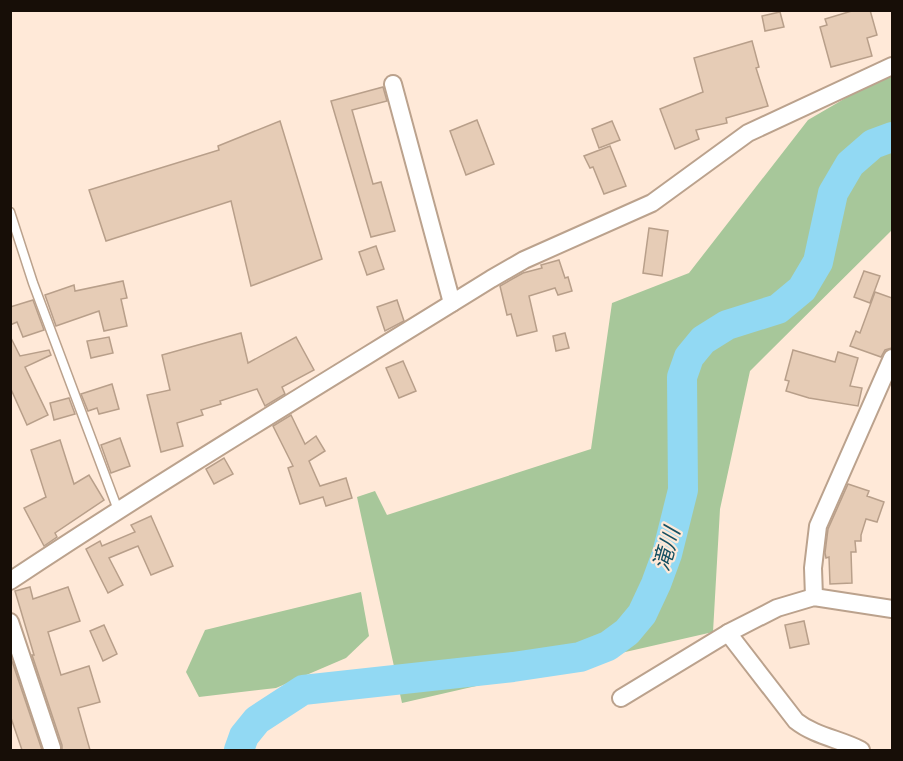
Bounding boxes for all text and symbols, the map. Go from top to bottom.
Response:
water label: 滝川 [646,522,684,573]

